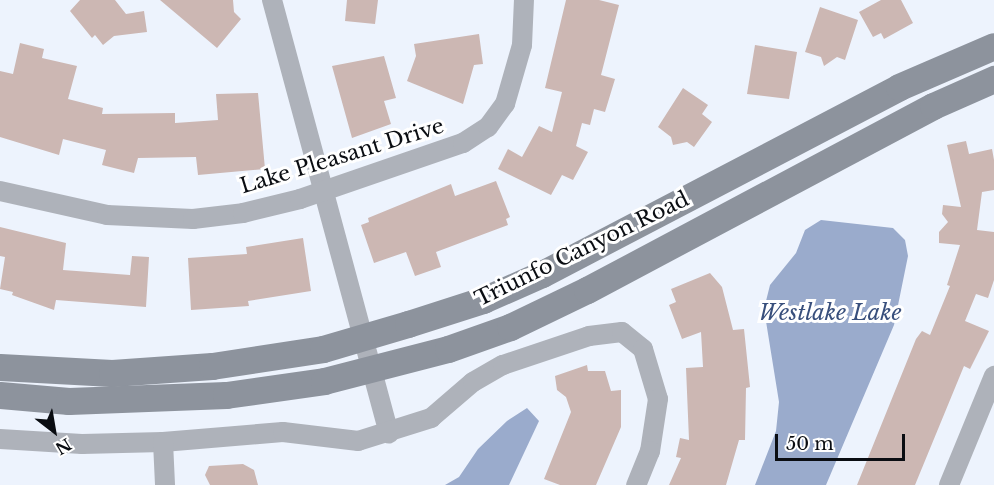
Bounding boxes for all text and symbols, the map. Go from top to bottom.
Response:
street label: Lake Pleasant Drive [237,113,447,199]
street label: Triunfo Canyon Road [471,186,693,312]
water label: Westlake Lake [758,300,902,326]
north arrow [24,401,84,461]
scale bar [778,422,908,460]
text: 50 m [786,433,834,455]
text: N [52,434,75,459]

